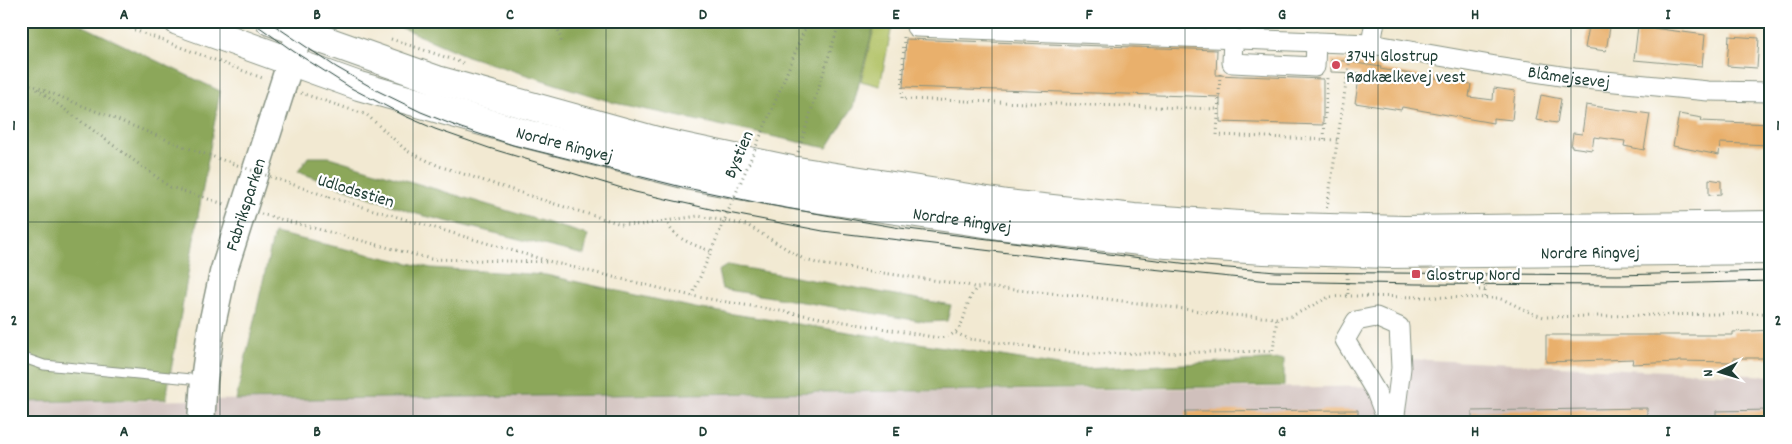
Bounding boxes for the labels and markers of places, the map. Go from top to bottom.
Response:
place label: 3744 Glostrup Rødkælkevej vest [1346,45,1466,91]
marker: 3744 Glostrup Rødkælkevej vest [1330,59,1342,71]
place label: Glostrup Nord [1426,264,1520,289]
marker: Glostrup Nord [1410,268,1422,280]

